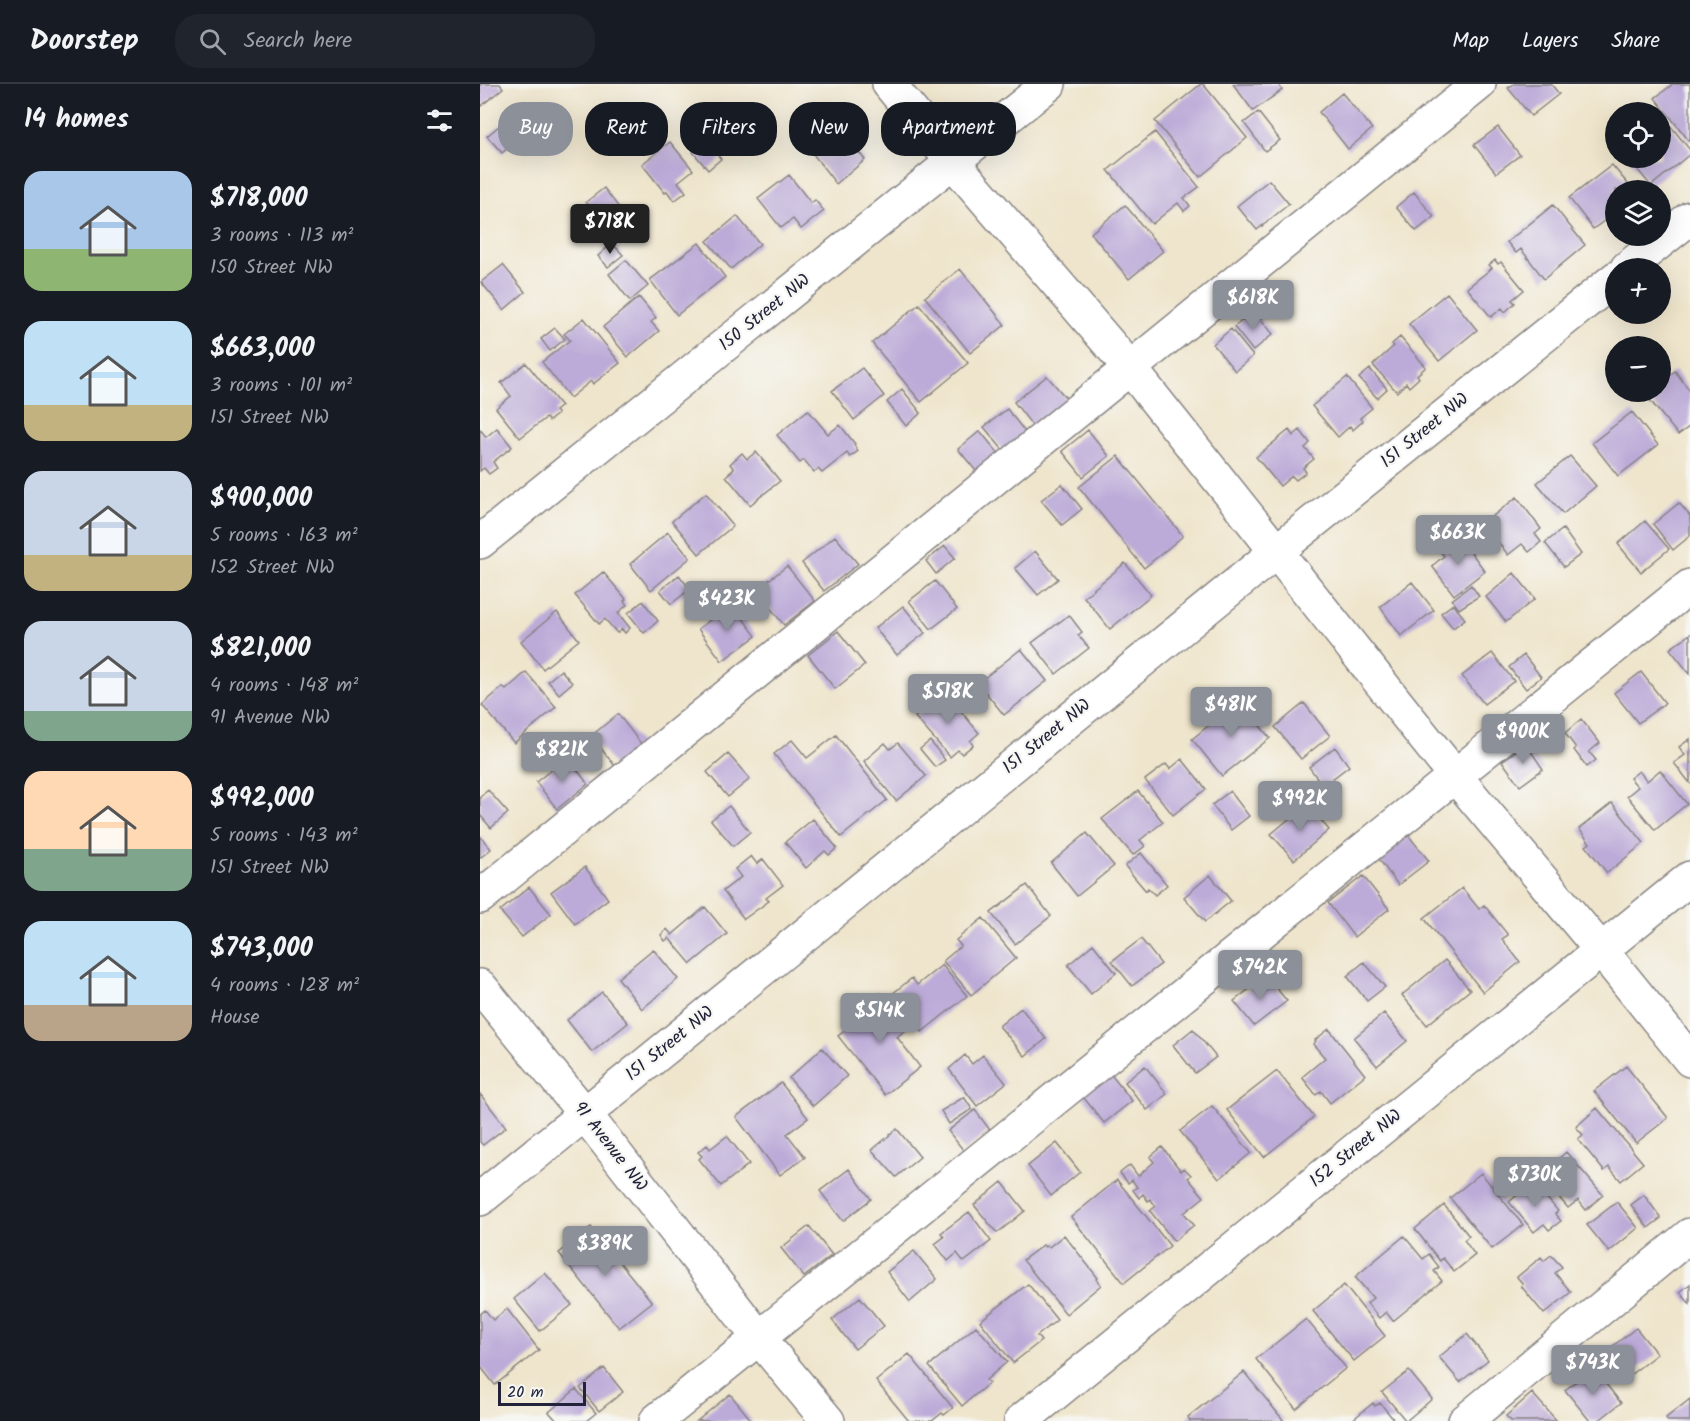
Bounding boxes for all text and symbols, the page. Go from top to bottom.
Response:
search box [175,14,595,68]
text: Doorstep [30,19,139,64]
text: Search here [244,24,352,59]
icon: search [196,25,229,58]
text: Map [1452,25,1489,58]
text: Layers [1522,25,1578,58]
text: Share [1611,25,1660,58]
text: 14 homes [24,99,129,141]
chip: Buy [498,102,573,156]
chip: Rent [585,102,668,156]
chip: Filters [680,102,777,156]
chip: New [789,102,869,156]
chip: Apartment [881,102,1016,156]
map controls [1605,102,1671,402]
button: locate [1605,102,1671,168]
icon: filters [423,104,456,137]
text: $718,000 [210,178,308,220]
button: layers [1605,180,1671,246]
icon: home [72,195,144,267]
pin: $718K [568,204,652,255]
text: $718K [584,207,636,239]
text: 3 rooms · 113 m² [210,220,353,252]
text: 150 Street NW [210,252,333,284]
button: + [1605,258,1671,324]
street label: 150 Street NW [713,267,817,359]
pin: $618K [1211,280,1295,331]
text: $618K [1227,283,1279,315]
text: $663,000 [210,328,315,370]
button: − [1605,336,1671,402]
icon: home [72,345,144,417]
text: 3 rooms · 101 m² [210,370,352,402]
street label: 151 Street NW [1374,386,1476,476]
text: 151 Street NW [210,402,329,434]
text: $900,000 [210,478,312,520]
icon: home [72,495,144,567]
pin: $663K [1416,515,1500,566]
text: $663K [1430,518,1486,550]
text: 5 rooms · 163 m² [210,520,358,552]
text: 152 Street NW [210,552,335,584]
pin: $423K [685,581,769,632]
text: $423K [698,584,756,616]
text: $821,000 [210,628,311,670]
icon: home [72,645,144,717]
text: 4 rooms · 148 m² [210,670,358,702]
pin: $518K [906,674,990,725]
text: $518K [922,677,974,709]
pin: $481K [1189,687,1273,738]
text: $481K [1205,690,1257,722]
street label: 151 Street NW [996,692,1098,782]
text: 91 Avenue NW [210,702,330,734]
pin: $900K [1481,714,1565,765]
text: $900K [1496,717,1550,749]
pin: $821K [520,732,604,783]
text: $821K [535,735,589,767]
text: $992,000 [210,778,314,820]
pin: $992K [1258,781,1342,832]
text: $992K [1272,784,1328,816]
icon: home [72,795,144,867]
text: 5 rooms · 143 m² [210,820,358,852]
text: 151 Street NW [210,852,329,884]
text: $743,000 [210,928,313,970]
icon: home [72,945,144,1017]
pin: $742K [1218,950,1302,1001]
text: $742K [1232,953,1288,985]
text: 4 rooms · 128 m² [210,970,359,1002]
pin: $514K [838,993,922,1044]
text: $514K [855,996,905,1028]
street label: 151 Street NW [619,999,721,1089]
text: House [210,1002,260,1034]
street label: 91 Avenue NW [565,1095,655,1199]
street label: 152 Street NW [1303,1102,1409,1196]
pin: $730K [1493,1157,1577,1208]
text: $730K [1508,1160,1562,1192]
pin: $389K [563,1226,647,1277]
text: $389K [577,1229,633,1261]
pin: $743K [1551,1345,1635,1396]
text: $743K [1565,1348,1621,1380]
scale bar [498,1379,586,1406]
text: 20 m [507,1380,543,1405]

